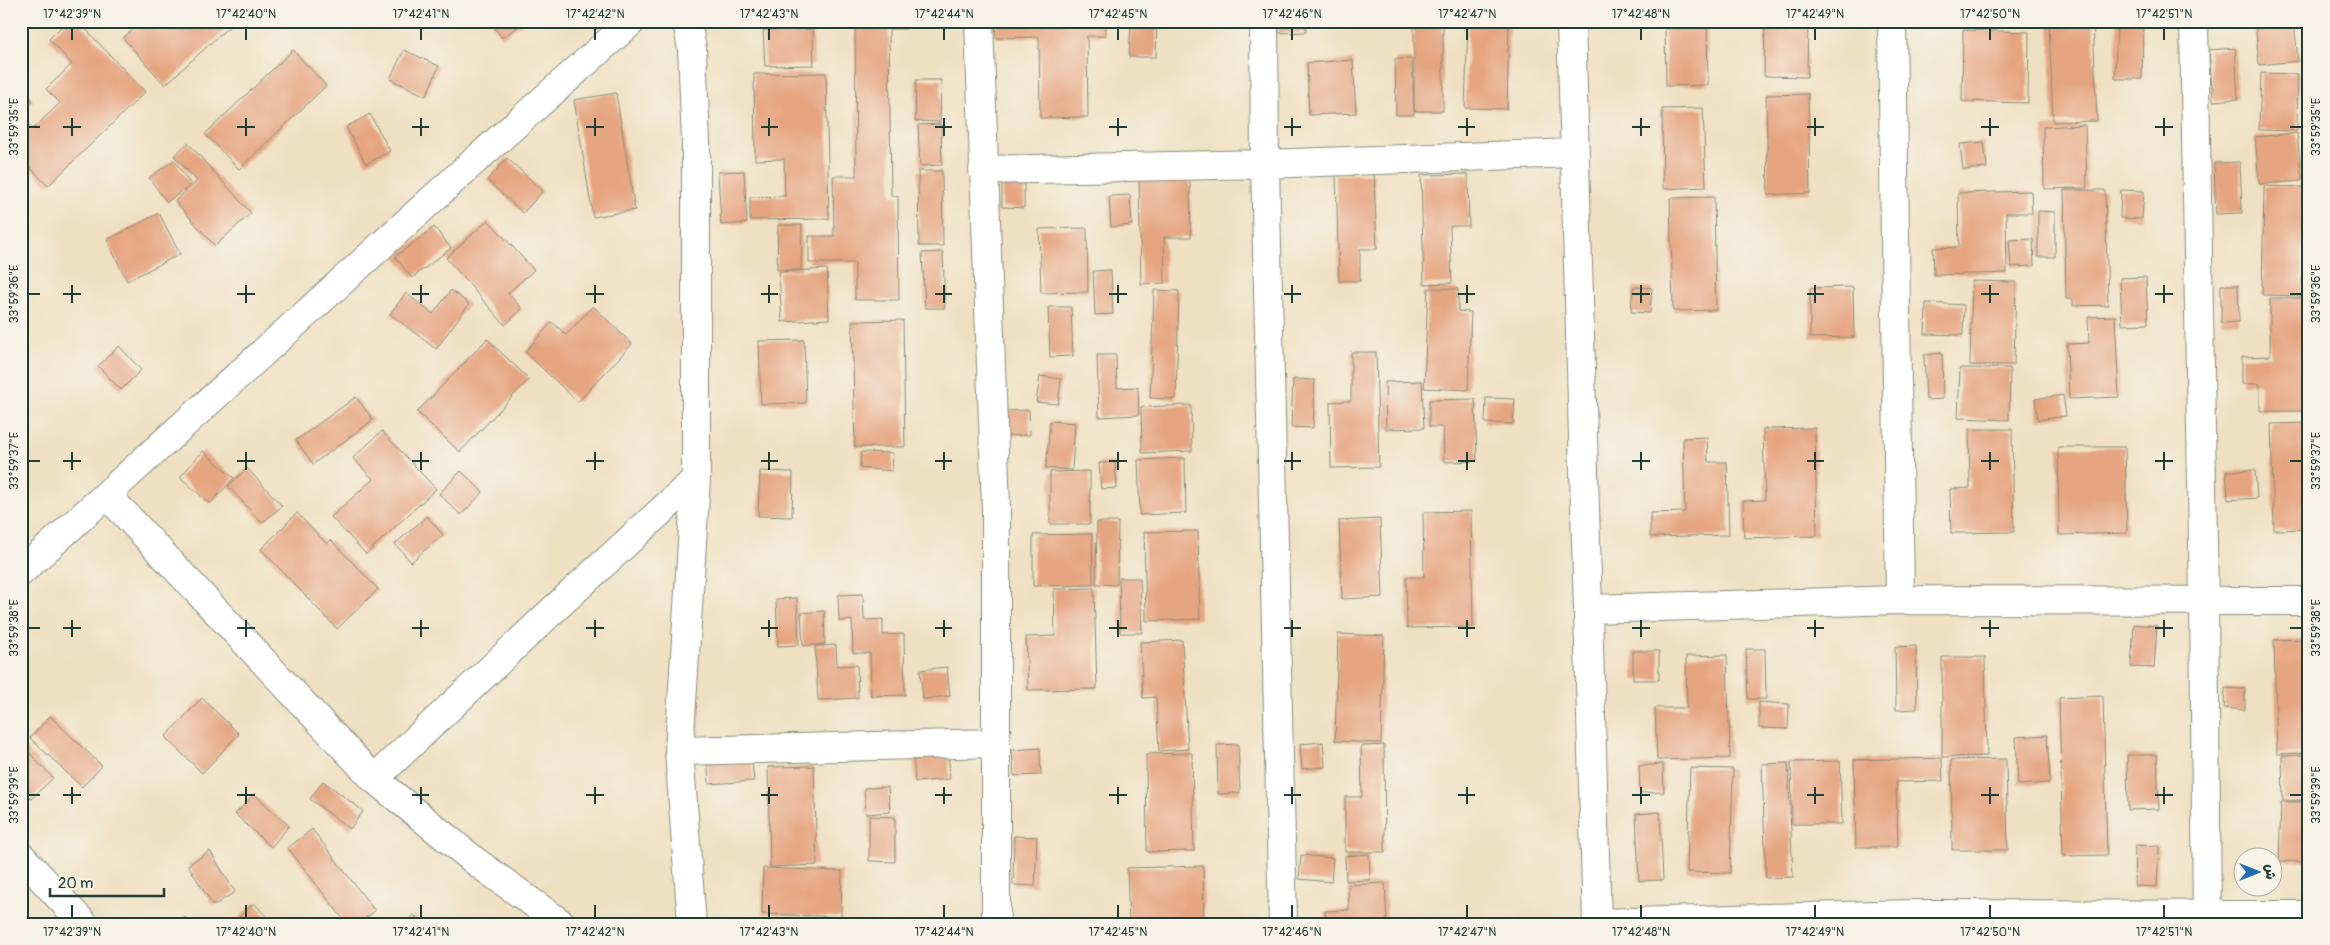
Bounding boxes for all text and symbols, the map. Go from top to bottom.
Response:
text: 17°42'39"N [43,7,101,22]
text: 17°42'40"N [216,7,276,22]
text: 17°42'41"N [393,7,449,22]
text: 17°42'42"N [566,7,625,22]
text: 17°42'43"N [740,7,798,22]
text: 17°42'44"N [914,7,974,22]
text: 17°42'45"N [1089,7,1147,22]
text: 17°42'46"N [1262,7,1322,22]
text: 17°42'47"N [1438,7,1496,22]
text: 17°42'48"N [1612,7,1670,22]
text: 17°42'49"N [1786,7,1844,22]
text: 17°42'50"N [1960,7,2020,22]
text: 17°42'51"N [2136,7,2192,22]
text: 33°59'35"E [7,98,22,156]
text: 33°59'35"E [2309,98,2324,156]
text: 33°59'36"E [7,265,22,323]
text: 33°59'36"E [2309,265,2324,323]
text: 33°59'37"E [7,432,22,490]
text: 33°59'37"E [2309,432,2324,490]
text: 33°59'38"E [7,599,22,657]
text: 33°59'38"E [2309,599,2324,657]
text: 33°59'39"E [7,766,22,824]
text: 33°59'39"E [2309,766,2324,824]
north arrow [2232,848,2282,898]
text: ش [2262,864,2279,880]
scale bar [50,865,164,897]
text: 20 m [58,874,93,893]
text: 17°42'39"N [43,925,101,940]
text: 17°42'40"N [216,925,276,940]
text: 17°42'41"N [393,925,449,940]
text: 17°42'42"N [566,925,625,940]
text: 17°42'43"N [740,925,798,940]
text: 17°42'44"N [914,925,974,940]
text: 17°42'45"N [1089,925,1147,940]
text: 17°42'46"N [1262,925,1322,940]
text: 17°42'47"N [1438,925,1496,940]
text: 17°42'48"N [1612,925,1670,940]
text: 17°42'49"N [1786,925,1844,940]
text: 17°42'50"N [1960,925,2020,940]
text: 17°42'51"N [2136,925,2192,940]

